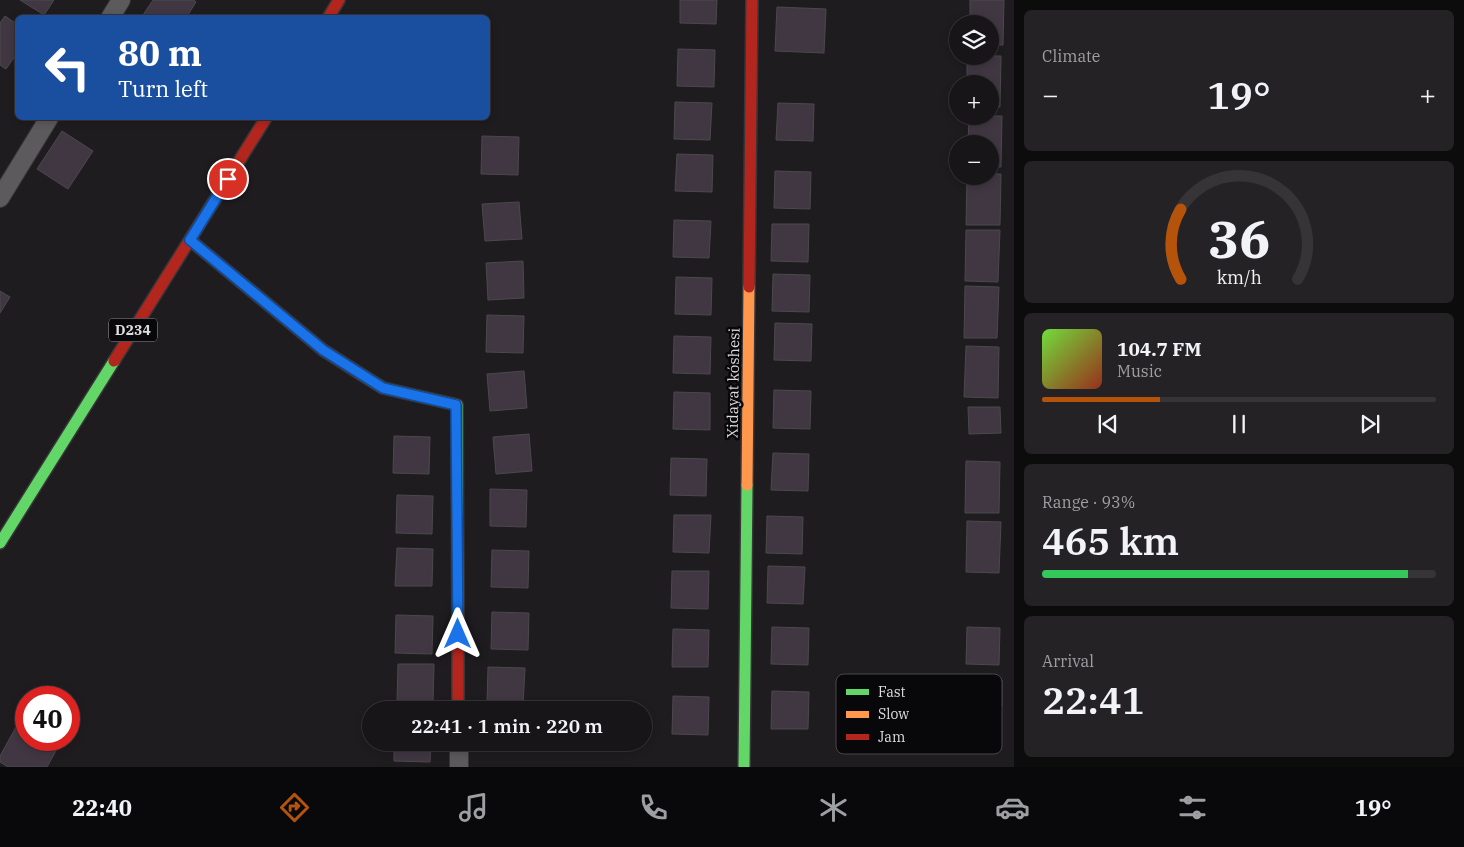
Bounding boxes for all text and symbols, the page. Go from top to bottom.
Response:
map controls [949,15,999,185]
button: layers [949,15,999,65]
text: 80 m [118,30,202,76]
icon: left [35,35,100,100]
text: Climate [1042,46,1100,66]
text: 19° [1207,70,1271,119]
text: Turn left [118,74,208,103]
button: + [949,75,999,125]
text: − [1042,76,1059,113]
text: + [1419,76,1436,113]
button: − [949,135,999,185]
pin [207,158,249,200]
icon: arrive [214,165,242,193]
text: 36 [1208,205,1270,272]
text: km/h [1216,266,1262,289]
road number: D234 [109,318,157,342]
street label: Xidayat kóshesi [723,327,743,438]
text: 104.7 FM [1117,337,1202,361]
text: Music [1117,361,1162,381]
icon: previous [1094,410,1122,438]
icon: pause [1225,410,1253,438]
icon: next [1356,410,1384,438]
text: Range · 93% [1042,492,1135,512]
text: 465 km [1042,516,1179,565]
position arrow [431,607,483,659]
text: Arrival [1042,651,1094,671]
legend [836,674,1002,754]
text: 22:41 [1042,675,1145,724]
text: Fast [878,683,906,701]
speed limit sign: 40 [15,686,80,751]
text: Slow [878,705,909,723]
text: 22:41 · 1 min · 220 m [411,714,603,738]
text: Jam [878,728,905,746]
icon: directions [277,790,312,825]
icon: music [456,790,491,825]
icon: phone [636,790,671,825]
icon: climate [816,790,851,825]
icon: car [995,790,1030,825]
icon: filters [1175,790,1210,825]
text: 22:40 [72,793,132,822]
text: 19° [1355,793,1392,822]

